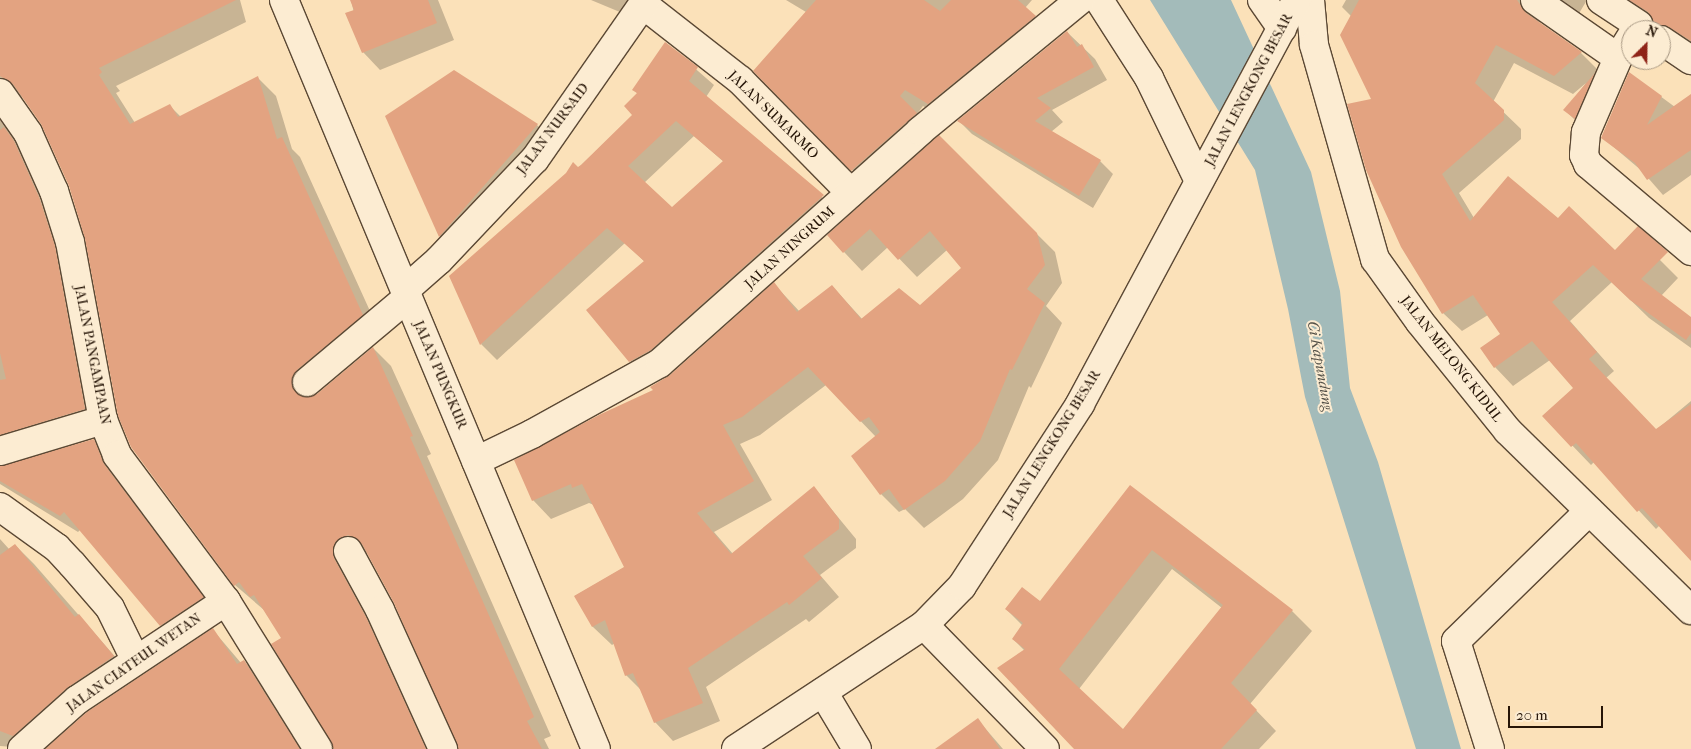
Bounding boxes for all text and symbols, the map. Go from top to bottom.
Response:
street label: JALAN LENGKONG BESAR [1201,11,1297,169]
north arrow [1621,20,1671,70]
text: N [1643,22,1660,42]
street label: JALAN SUMARMO [724,67,822,163]
street label: JALAN NURSAID [513,80,593,178]
street label: JALAN NINGRUM [742,203,838,293]
street label: JALAN PANGAMPAAN [70,284,114,426]
street label: JALAN MELONG KIDUL [1397,293,1505,425]
street label: JALAN PUNGKUR [410,318,470,432]
water label: Ci Kapundung [1303,320,1337,412]
street label: JALAN LENGKONG BESAR [1000,367,1104,521]
street label: JALAN CIATEUL WETAN [63,610,205,716]
scale bar [1511,696,1606,728]
text: 20 m [1516,706,1548,724]

